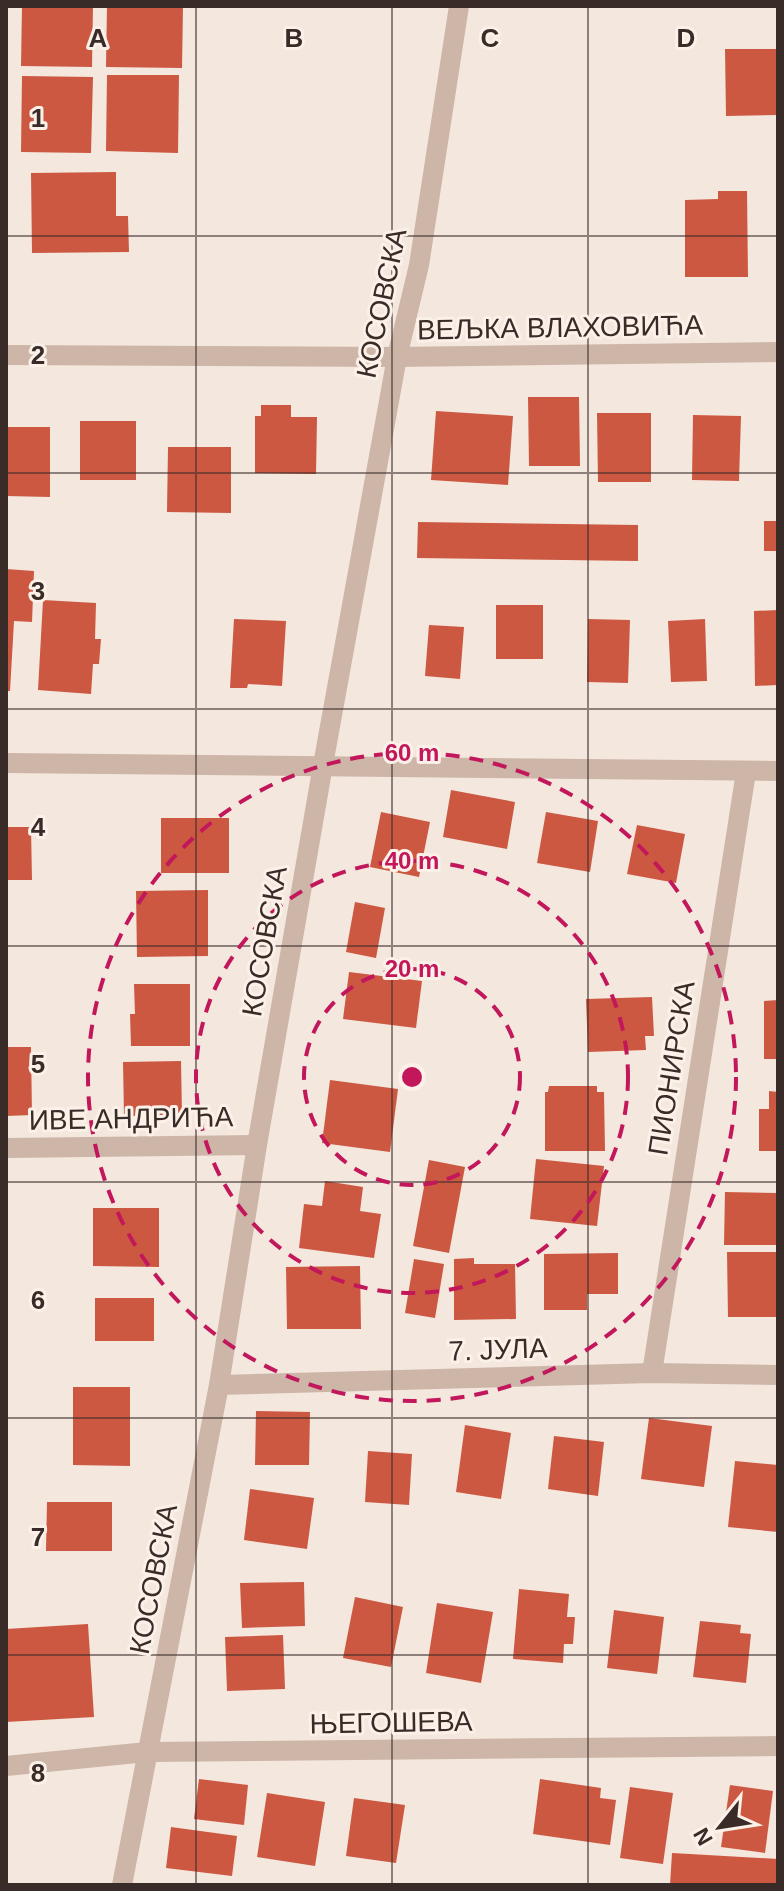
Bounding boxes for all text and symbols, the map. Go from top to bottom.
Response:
text: A [89,23,108,53]
text: B [285,23,303,53]
text: C [481,23,500,53]
text: D [677,23,695,53]
text: 1 [31,103,45,133]
street label: КОСОВСКА [351,225,413,381]
street label: ВЕЉКА ВЛАХОВИЋА [417,310,704,345]
text: 2 [31,340,45,370]
text: 3 [31,576,45,606]
text: 60 m [385,739,439,766]
text: 4 [31,812,46,842]
text: 40 m [385,847,439,874]
street label: КОСОВСКА [236,863,293,1019]
text: 20 m [385,955,439,982]
street label: ПИОНИРСКА [642,978,701,1157]
text: 5 [31,1049,45,1079]
centre of rings [398,1063,426,1091]
street label: ИВЕ АНДРИЋА [28,1101,234,1136]
text: 6 [31,1285,45,1315]
street label: 7. ЈУЛА [448,1332,548,1367]
street label: КОСОВСКА [124,1501,183,1657]
text: 7 [31,1522,45,1552]
street label: ЊЕГОШЕВА [309,1706,473,1739]
text: 8 [31,1758,45,1788]
north arrow [680,1787,760,1867]
text: N [688,1824,718,1850]

